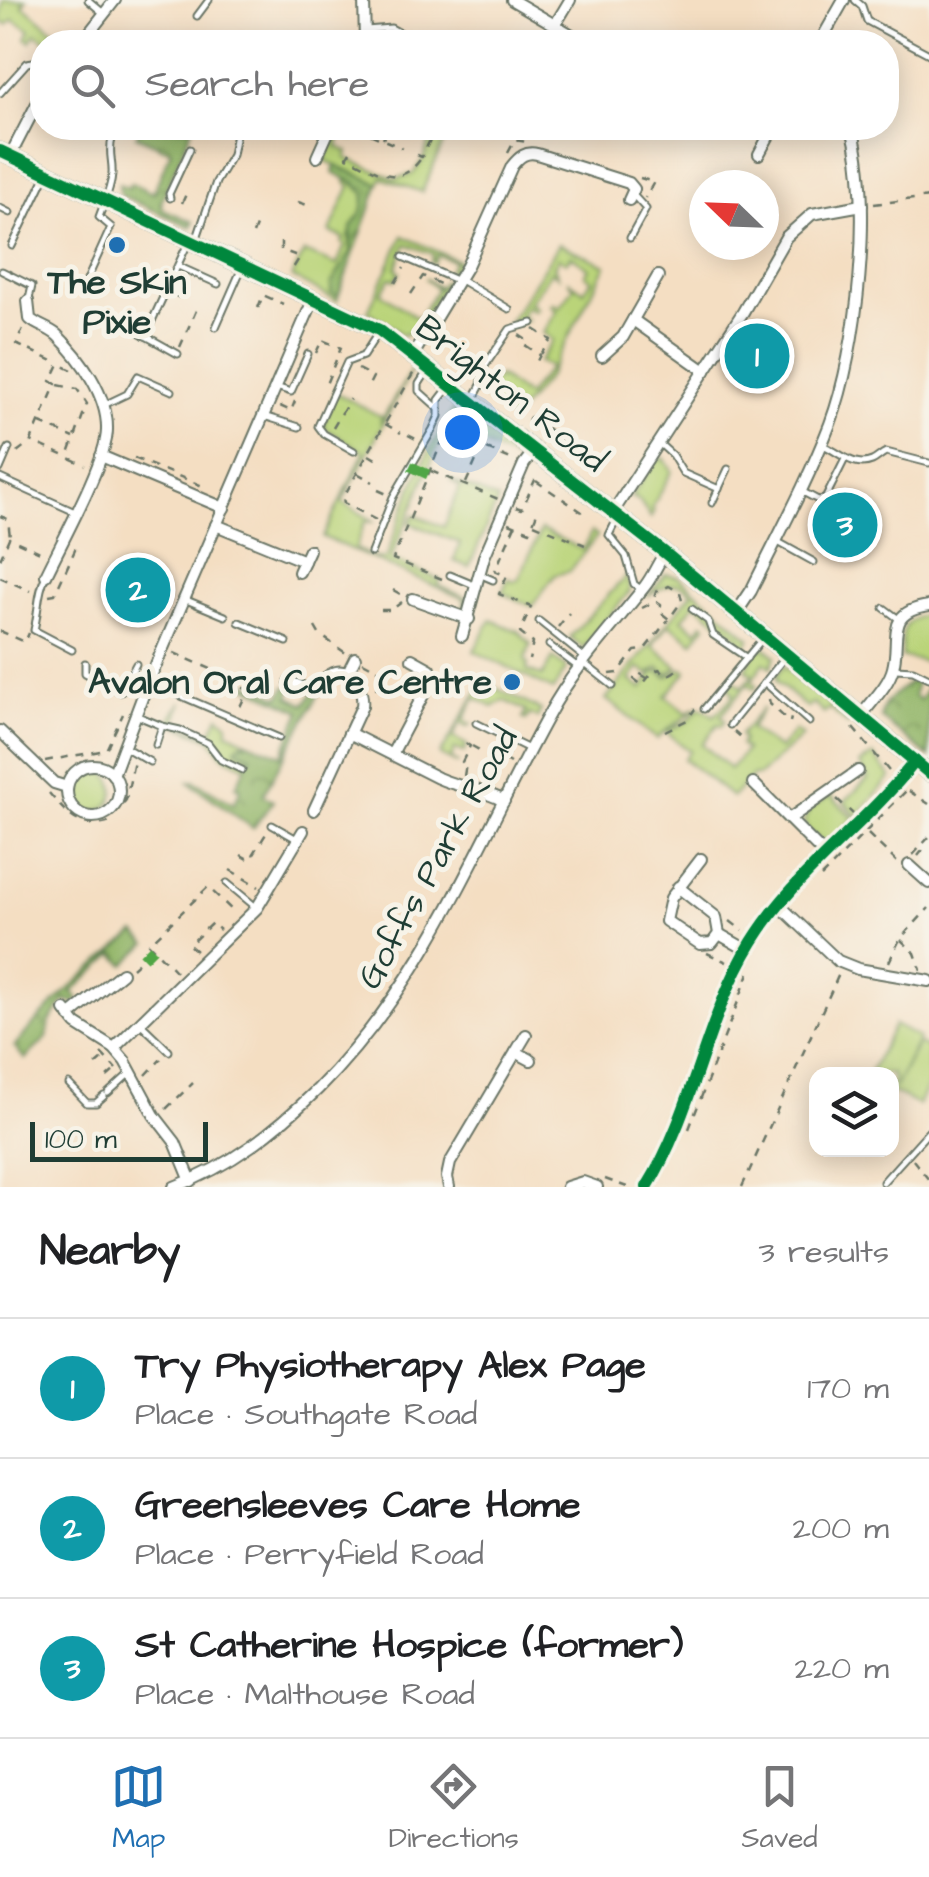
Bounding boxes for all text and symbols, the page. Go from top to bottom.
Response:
search box [30,30,899,140]
icon: search [65,58,120,113]
text: Search here [145,59,369,111]
north arrow [689,170,779,260]
marker: The Skin Pixie [106,234,128,256]
place label: The Skin Pixie [47,258,187,347]
street label: Brighton Road [404,304,617,486]
pin: 1 [724,318,790,394]
your location [437,407,488,458]
pin: 3 [812,488,878,562]
pin: 2 [106,552,170,628]
place label: Avalon Oral Care Centre [88,658,492,707]
marker: Avalon Oral Care Centre [501,671,523,693]
street label: Goffs Park Road [346,718,530,998]
map controls [809,1067,899,1157]
button: layers [809,1067,899,1157]
scale bar [30,1117,208,1162]
text: 100 m [45,1120,117,1159]
text: Nearby [40,1223,180,1281]
text: 3 results [759,1230,889,1275]
text: Try Physiotherapy Alex Page [135,1340,646,1392]
text: 1 [70,1366,75,1411]
text: 170 m [807,1366,889,1411]
text: Place · Southgate Road [135,1392,477,1437]
text: Greensleeves Care Home [135,1480,581,1532]
text: 2 [63,1506,82,1551]
text: 200 m [793,1506,889,1551]
text: Place · Perryfield Road [135,1532,484,1577]
text: St Catherine Hospice (former) [135,1620,683,1672]
text: 3 [64,1646,81,1691]
text: 220 m [794,1646,889,1691]
text: Place · Malthouse Road [135,1672,475,1717]
tab: Map [111,1759,166,1858]
tab: Directions [389,1759,519,1858]
tab: Saved [741,1759,818,1858]

